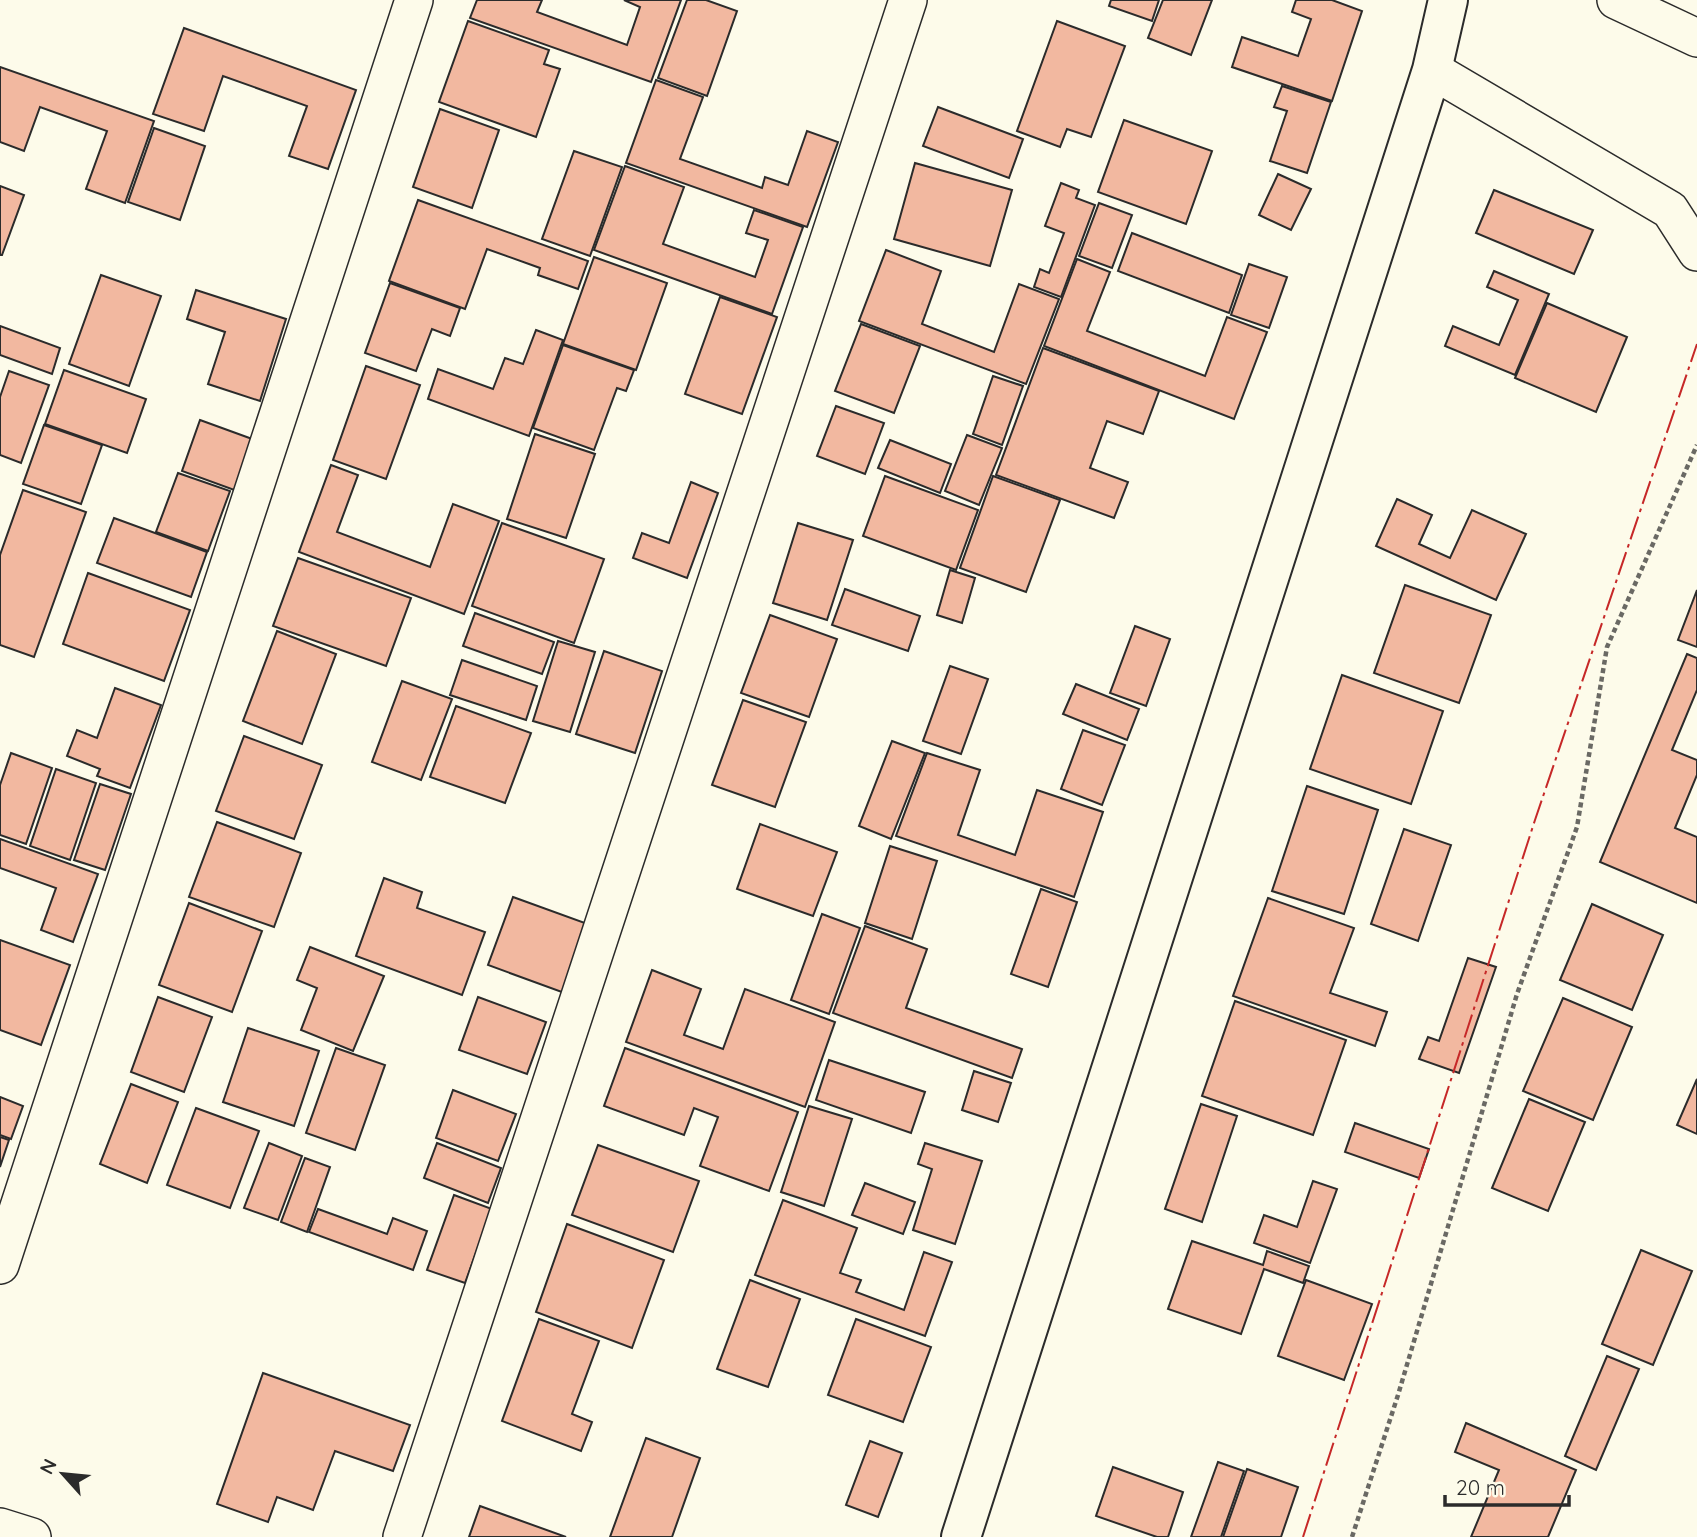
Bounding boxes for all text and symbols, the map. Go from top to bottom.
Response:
north arrow [28,1439,98,1509]
text: N [34,1455,62,1478]
scale bar [1445,1464,1569,1508]
text: 20 m [1456,1474,1505,1500]

